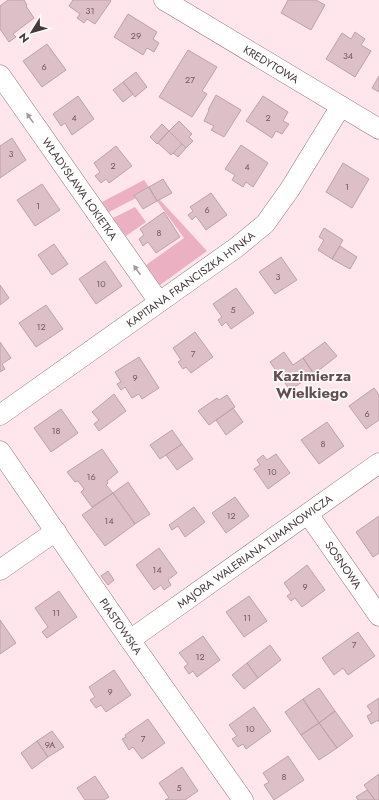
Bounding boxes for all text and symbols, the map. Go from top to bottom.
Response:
house number: 31 [86,4,94,17]
north arrow [12,12,52,52]
house number: 29 [131,29,141,42]
text: N [15,30,33,46]
street label: KREDYTOWA [240,41,303,88]
house number: 34 [343,49,353,62]
house number: 6 [41,60,47,73]
house number: 27 [185,73,195,86]
house number: 4 [71,111,77,124]
house number: 2 [265,111,271,124]
one-way arrow [26,112,34,123]
street label: WŁADYSŁAWA ŁOKIETKA [38,134,122,244]
house number: 3 [9,147,14,160]
house number: 2 [110,159,116,172]
house number: 4 [244,160,250,173]
house number: 1 [345,180,349,193]
house number: 1 [36,199,40,212]
house number: 6 [204,203,210,216]
house number: 8 [157,226,162,239]
street label: KAPITANA FRANCISZKA HYNKA [123,227,259,331]
one-way arrow [133,264,141,275]
house number: 3 [276,270,281,283]
house number: 10 [96,277,106,290]
house number: 5 [230,303,236,316]
house number: 12 [36,320,46,333]
house number: 7 [191,347,196,360]
district label: Kazimierza Wielkiego [273,365,351,404]
house number: 9 [132,371,138,384]
house number: 6 [364,407,370,420]
house number: 18 [52,424,61,437]
house number: 8 [321,437,326,450]
house number: 10 [267,465,277,478]
house number: 16 [86,470,96,483]
street label: MAJORA WALERIANA TUMANOWICZA [174,490,336,612]
house number: 12 [226,509,236,522]
house number: 14 [104,514,114,527]
street label: SOSNOWA [321,538,366,593]
house number: 14 [152,563,162,576]
house number: 9 [302,580,308,593]
street label: PIASTOWSKA [96,595,146,659]
house number: 11 [52,606,60,619]
house number: 11 [243,611,251,624]
house number: 7 [352,638,357,651]
house number: 12 [195,650,205,663]
house number: 9 [107,685,113,698]
house number: 10 [245,722,255,735]
house number: 7 [141,732,146,745]
house number: 9A [45,738,55,751]
house number: 8 [282,770,287,783]
house number: 5 [176,781,182,794]

